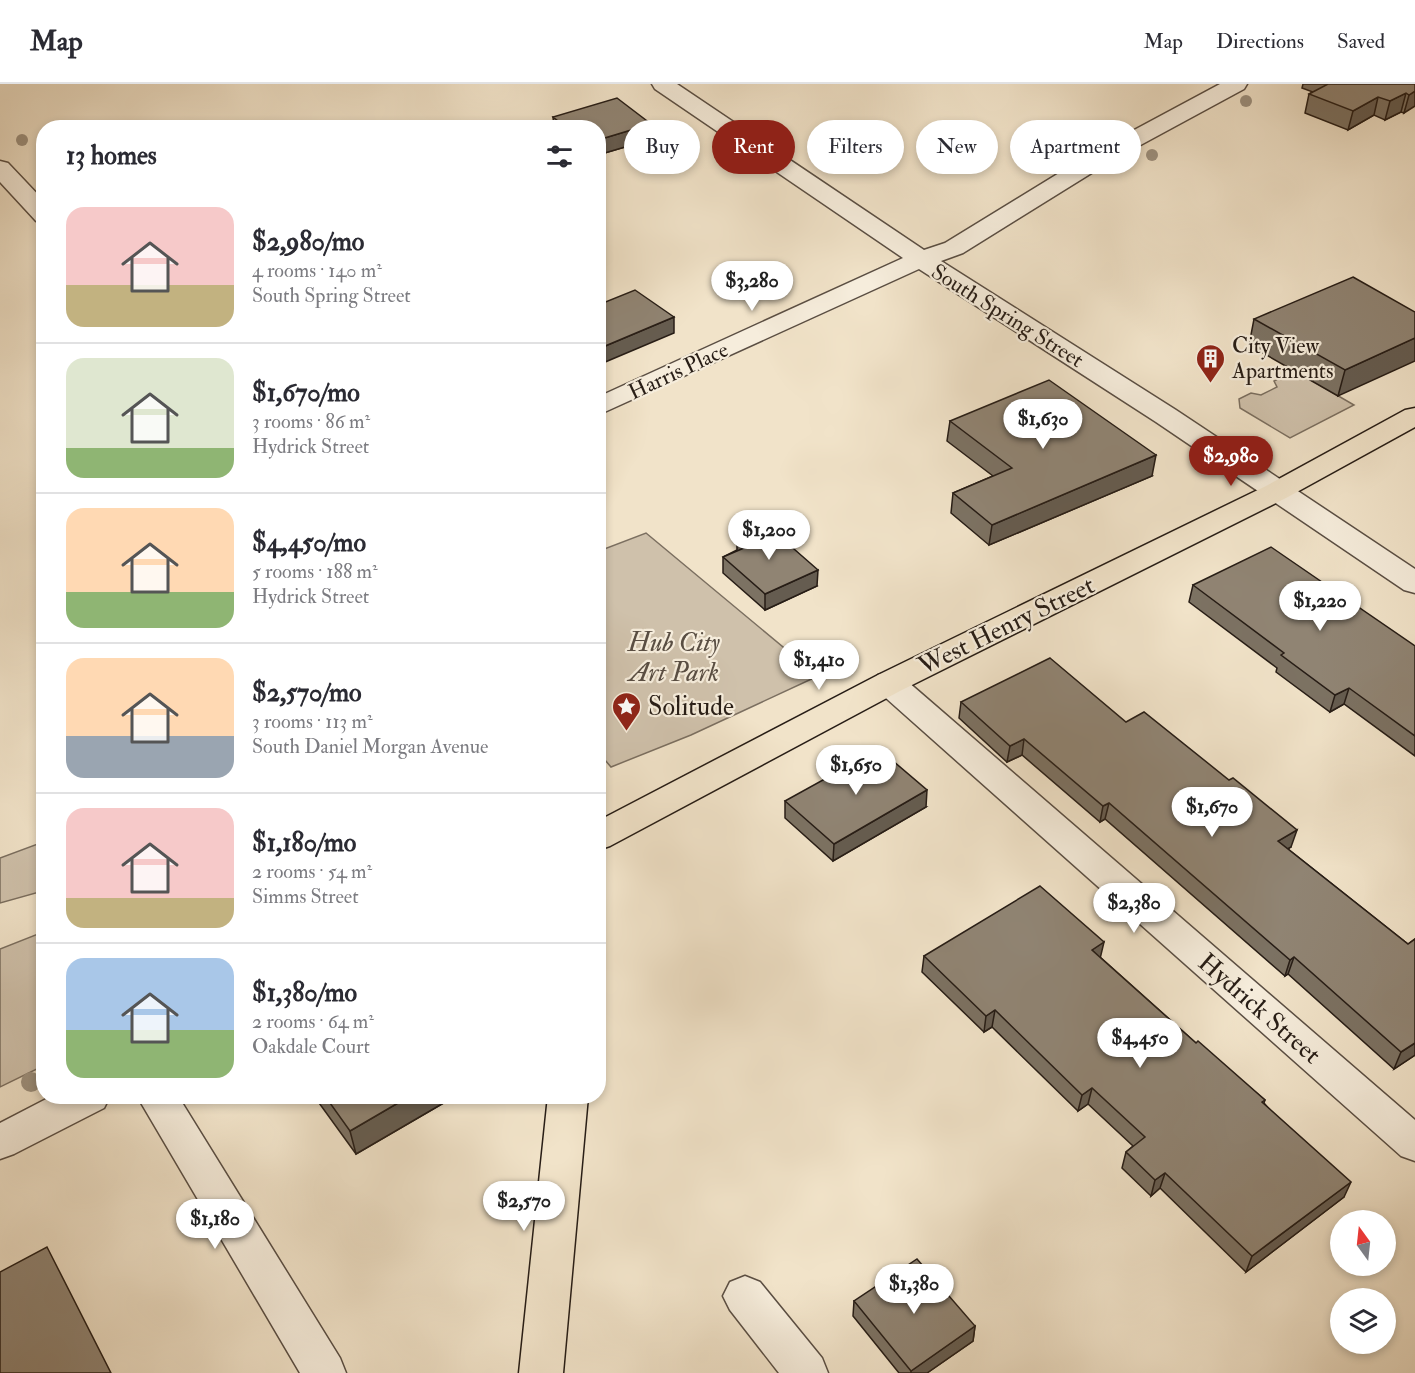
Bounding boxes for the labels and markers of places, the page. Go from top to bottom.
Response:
pin: $3,280 [703,261,801,312]
place label: City View Apartments [1231,332,1334,386]
building icon: City View Apartments [1195,342,1227,384]
pin: $1,630 [994,399,1092,450]
pin: $2,980 [1182,436,1280,487]
pin: $1,200 [720,510,818,561]
pin: $1,220 [1271,581,1369,632]
pin: $1,410 [770,640,868,691]
place icon: Solitude [611,690,643,732]
place label: Solitude [648,691,734,723]
pin: $1,650 [807,745,905,796]
pin: $1,670 [1163,787,1261,838]
pin: $2,380 [1085,883,1183,934]
pin: $4,450 [1091,1018,1189,1069]
pin: $2,570 [475,1181,573,1232]
pin: $1,180 [166,1199,264,1250]
pin: $1,380 [865,1264,963,1315]

